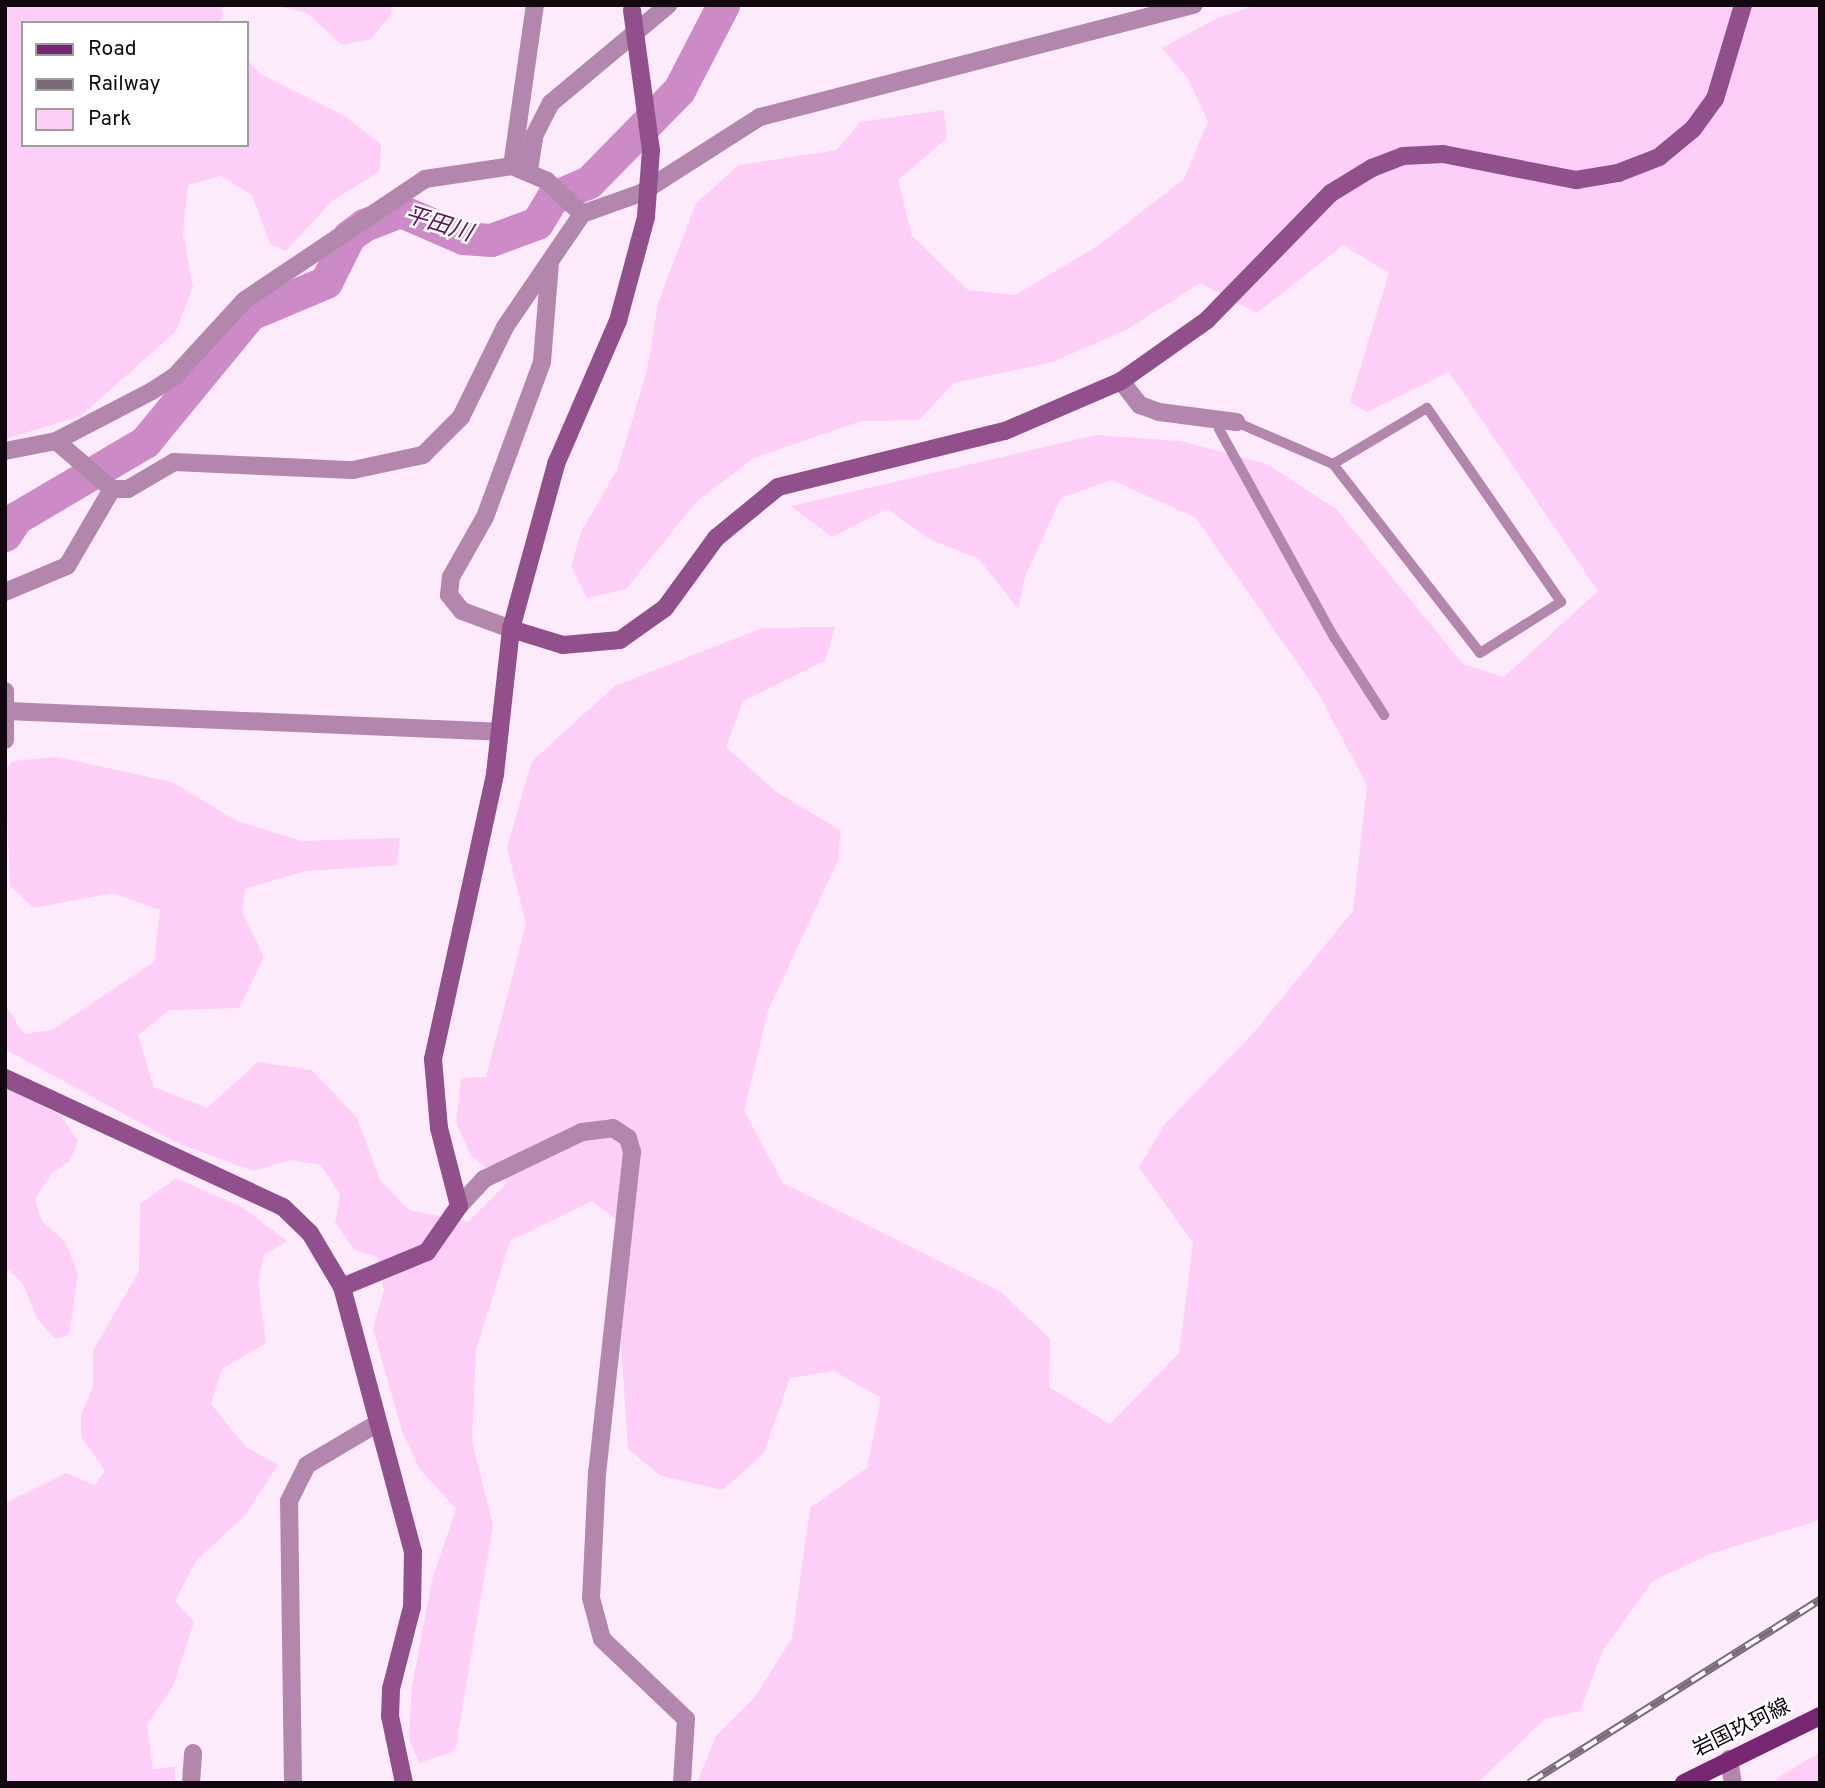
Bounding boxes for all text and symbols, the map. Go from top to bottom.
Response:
legend [21,21,248,147]
text: Road [88,36,137,63]
text: Railway [88,71,161,98]
text: Park [88,106,131,133]
water label: 平田川 [401,203,475,249]
street label: 岩国玖珂線 [1689,1695,1795,1763]

